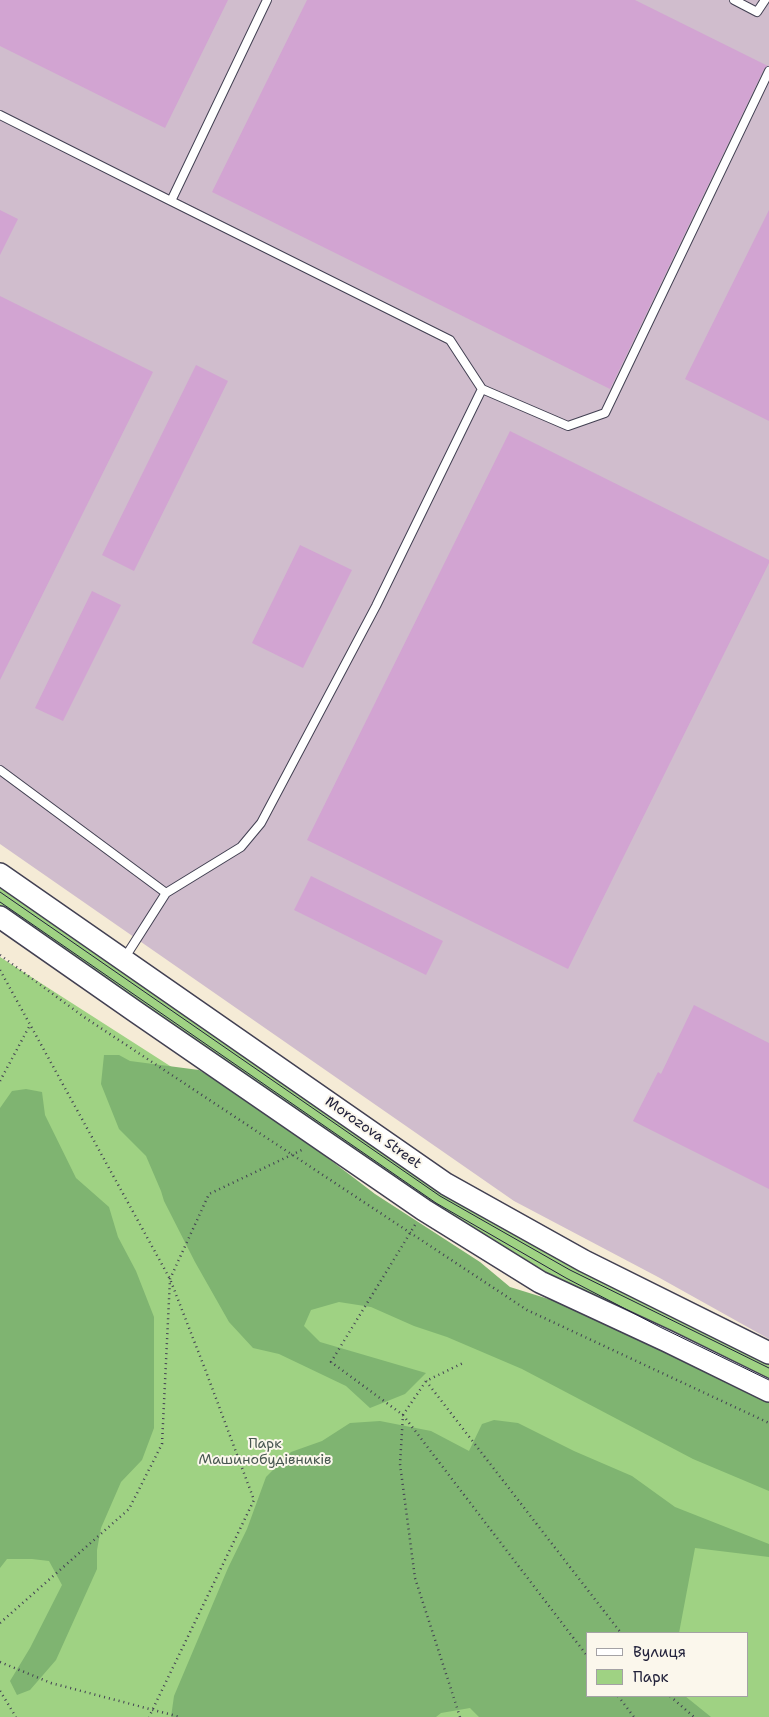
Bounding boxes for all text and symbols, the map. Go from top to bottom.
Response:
street label: Morozova Street [322,1093,424,1173]
park label: Парк Машинобудівників [198,1436,332,1468]
legend [586,1632,749,1697]
text: Вулиця [633,1642,686,1662]
text: Парк [633,1667,669,1687]

